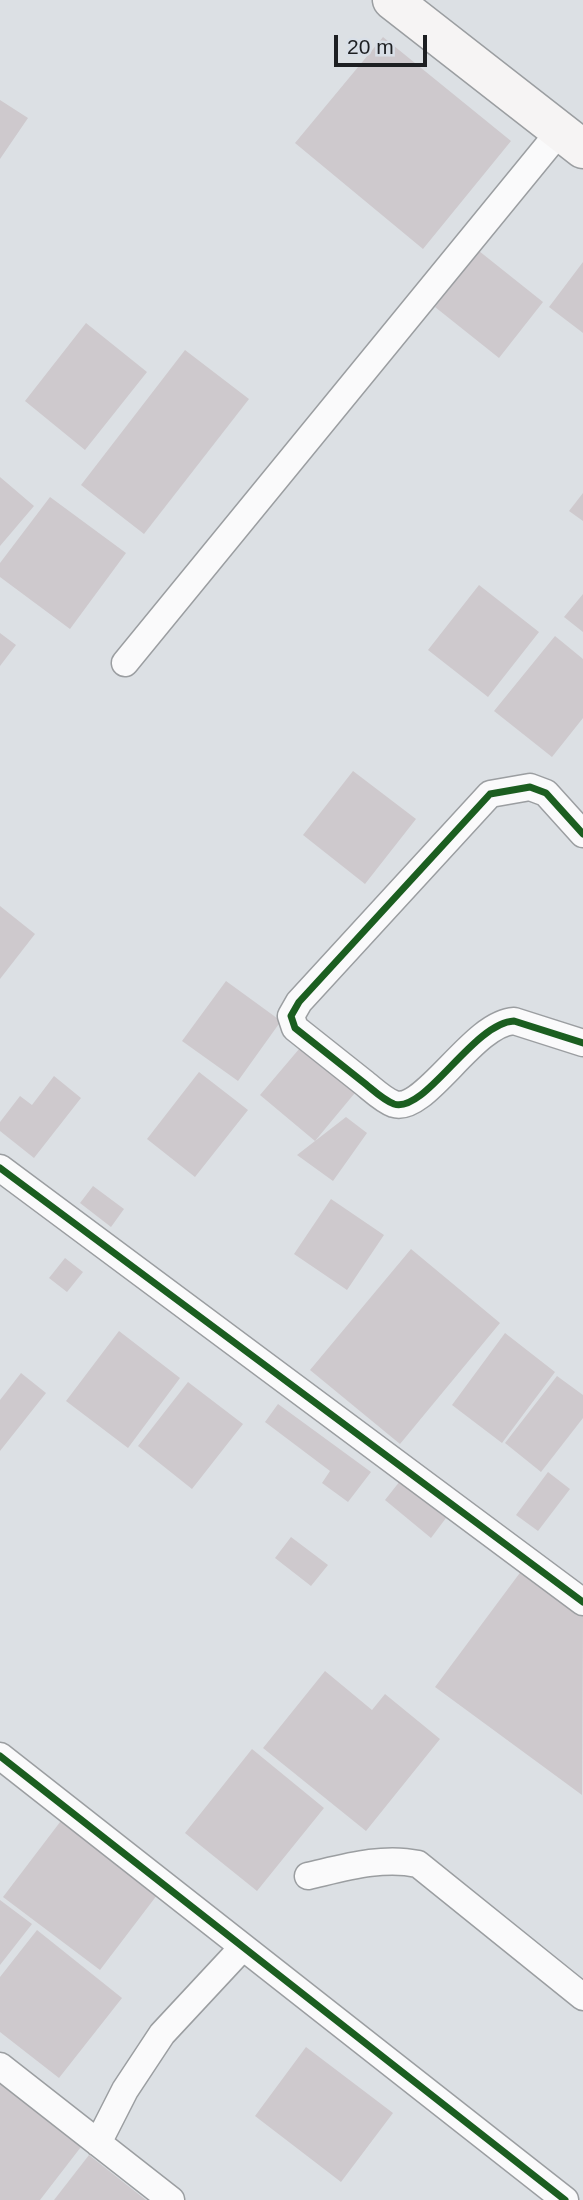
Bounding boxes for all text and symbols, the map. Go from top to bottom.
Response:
scale bar [338,21,431,65]
text: 20 m [347,35,394,58]

